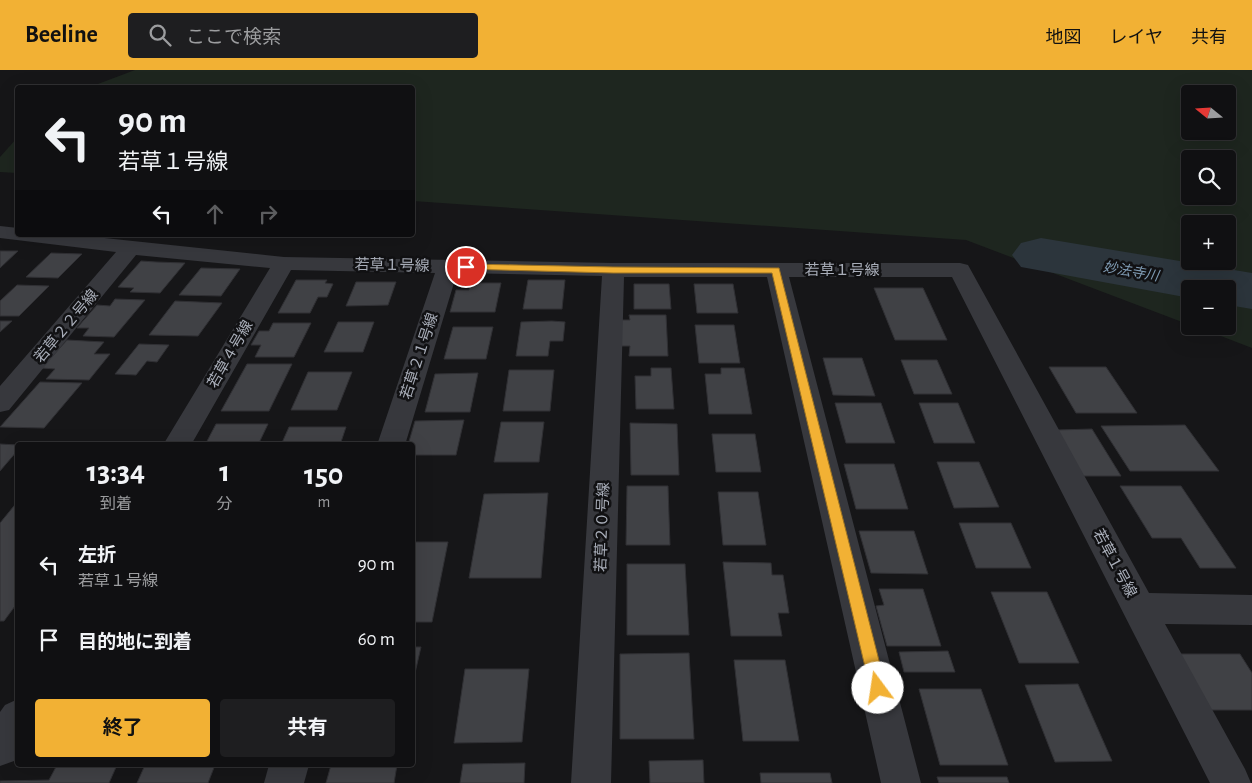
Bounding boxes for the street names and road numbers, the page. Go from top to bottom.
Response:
street label: 若草１号線 [354,256,430,274]
street label: 若草１号線 [804,262,880,278]
street label: 若草２２号線 [31,286,101,366]
street label: 若草２１号線 [397,311,441,401]
street label: 若草４号線 [204,318,256,390]
street label: 若草２０号線 [592,482,612,572]
street label: 若草１号線 [1090,526,1140,600]

